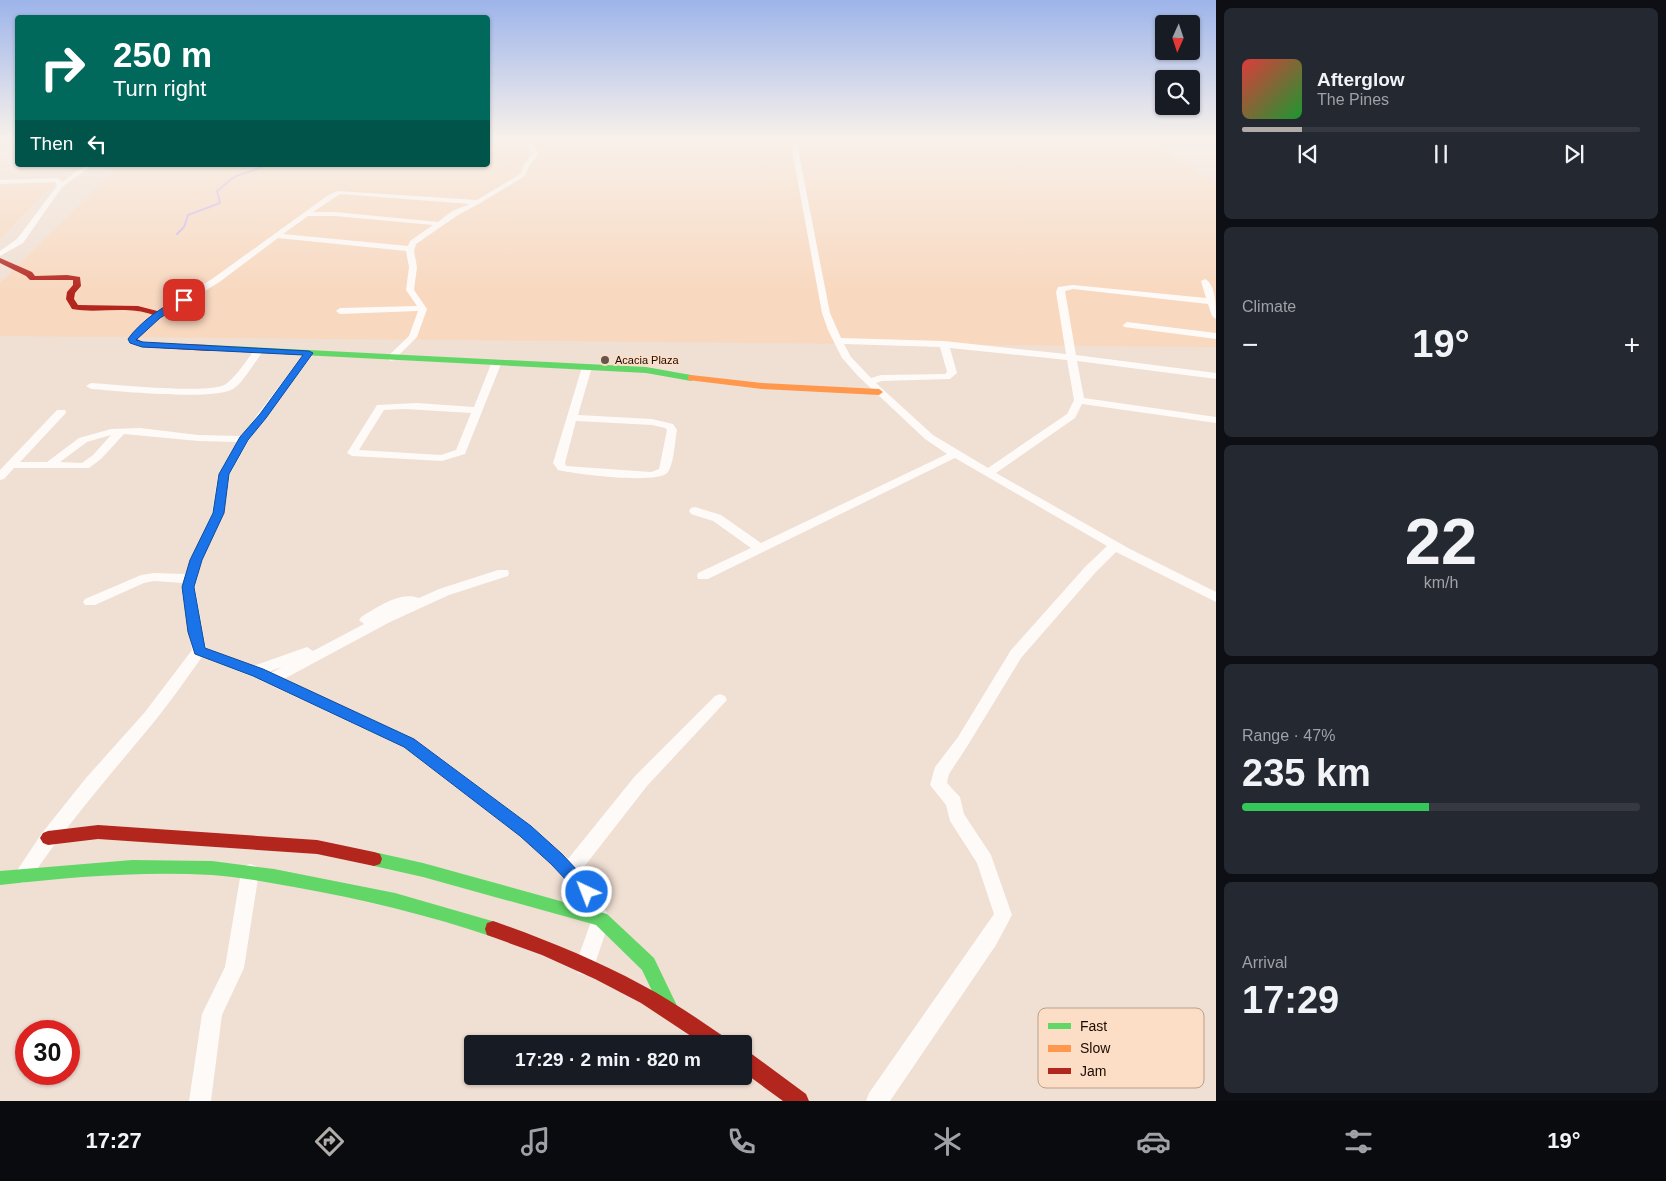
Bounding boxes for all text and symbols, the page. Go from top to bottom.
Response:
north arrow [1155,15,1200,60]
map controls [1155,15,1200,115]
icon: right [30,35,95,100]
text: 250 m [113,35,212,74]
text: Afterglow [1317,69,1405,90]
button: search [1155,70,1200,115]
text: Turn right [113,76,206,101]
text: The Pines [1317,91,1389,108]
icon: left [83,130,111,158]
text: Then [30,133,73,154]
icon: previous [1294,140,1322,168]
icon: pause [1427,140,1455,168]
icon: next [1560,140,1588,168]
pin [163,279,205,321]
icon: arrive [170,286,198,314]
text: Climate [1242,298,1296,315]
text: 19° [1412,323,1470,365]
text: − [1242,329,1258,360]
text: + [1624,329,1640,360]
marker: Acacia Plaza [599,354,611,366]
place label: Acacia Plaza [615,354,679,366]
text: 22 [1405,505,1477,578]
text: km/h [1424,574,1458,591]
text: Range · 47% [1242,727,1335,744]
text: 235 km [1242,752,1371,794]
position arrow [560,865,612,917]
text: Arrival [1242,954,1287,971]
text: 17:29 [1242,979,1339,1021]
legend [1038,1008,1204,1088]
text: Fast [1080,1018,1107,1034]
speed limit sign: 30 [15,1020,80,1085]
text: Slow [1080,1040,1111,1056]
text: 17:29 · 2 min · 820 m [515,1049,701,1070]
text: Jam [1080,1063,1106,1079]
icon: directions [312,1124,347,1159]
icon: music [518,1124,553,1159]
icon: phone [724,1124,759,1159]
icon: climate [930,1124,965,1159]
icon: car [1136,1124,1171,1159]
icon: filters [1341,1124,1376,1159]
text: 17:27 [85,1128,142,1153]
text: 19° [1547,1128,1581,1153]

